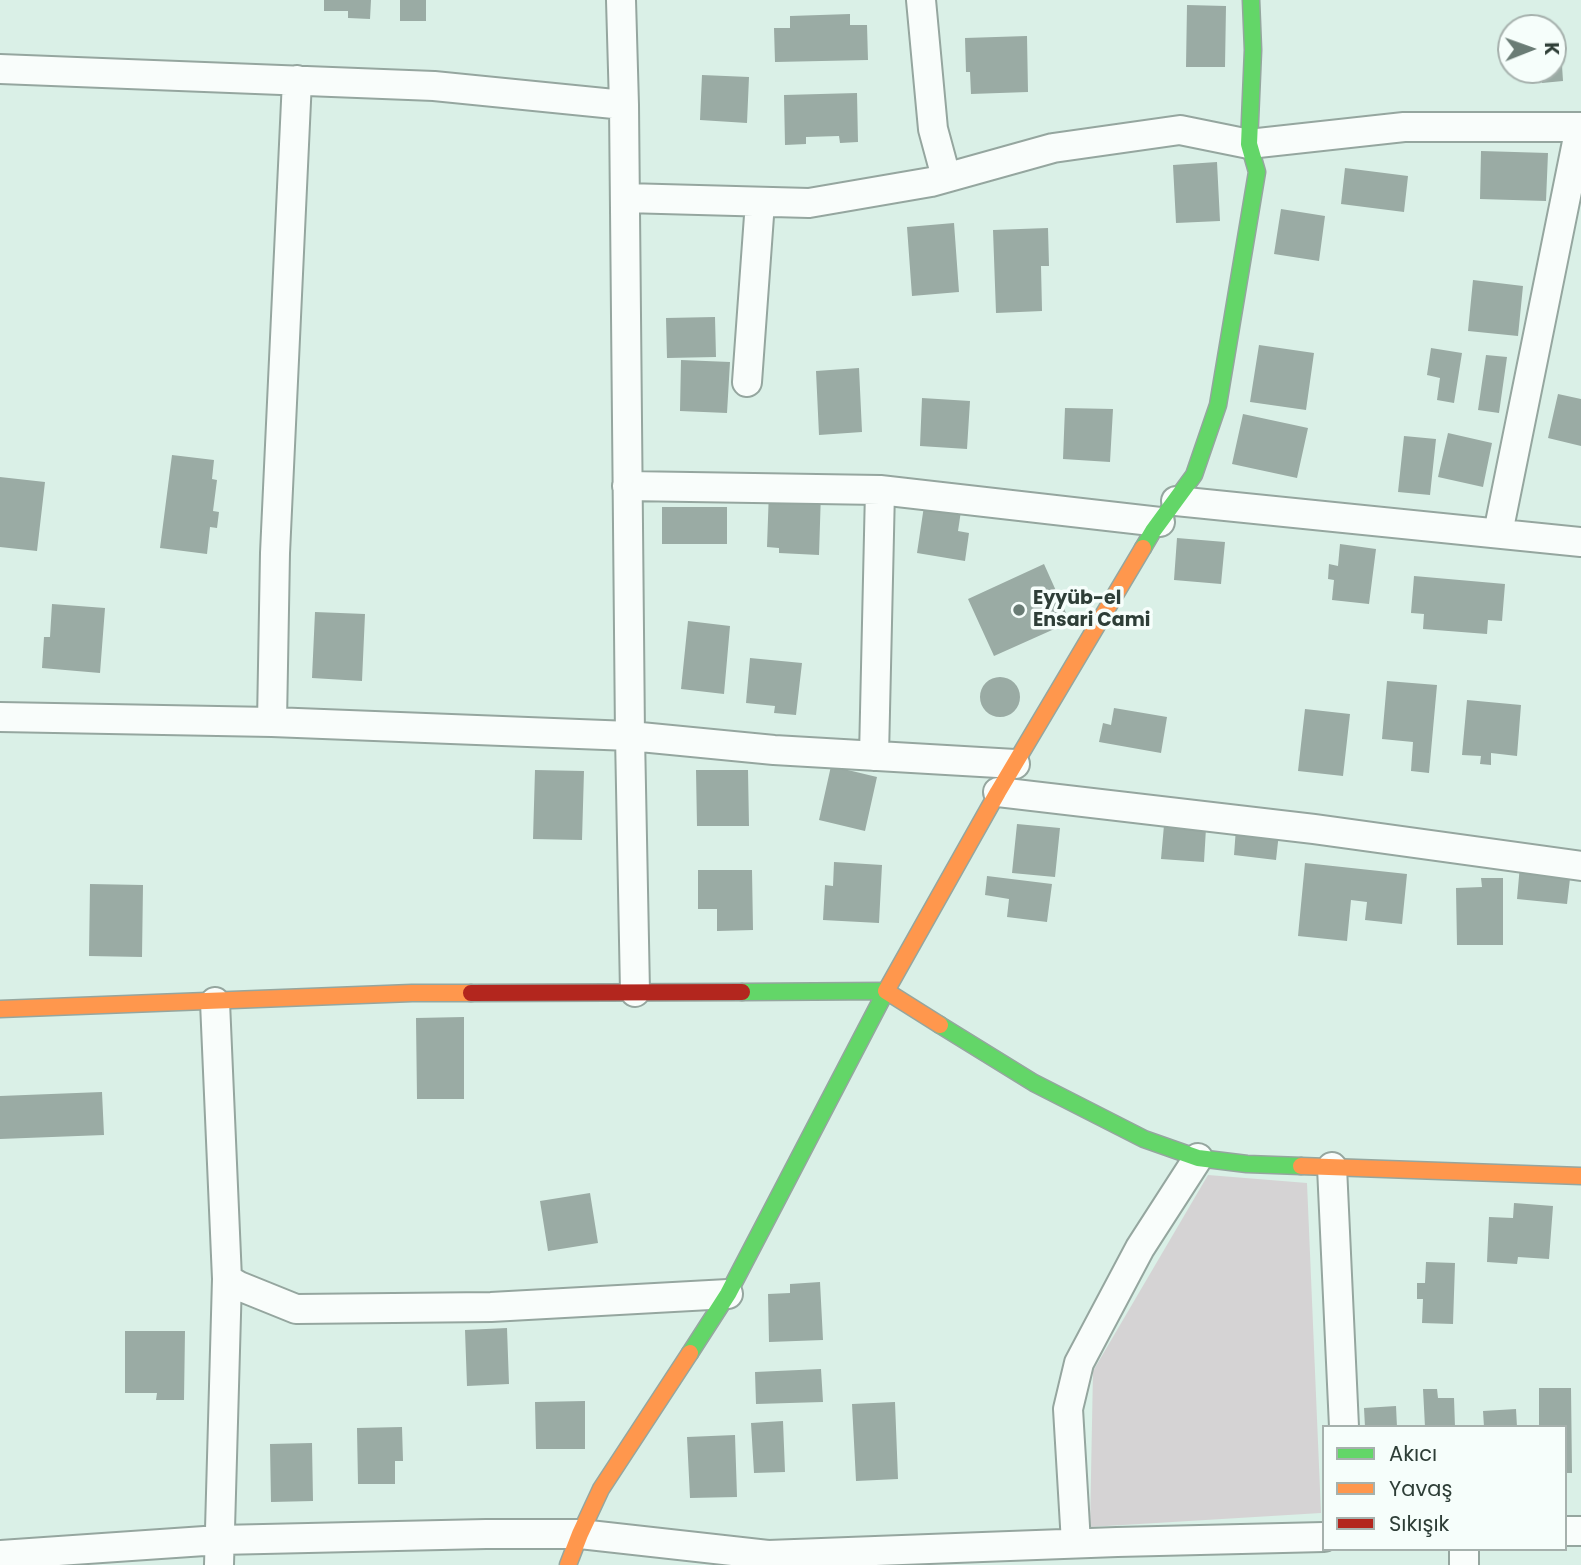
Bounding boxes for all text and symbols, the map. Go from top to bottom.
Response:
north arrow [1497,14,1567,84]
text: K [1538,42,1565,56]
place label: Eyyüb-el Ensari Cami [1033,588,1150,632]
marker: Eyyüb-el Ensari Cami [1011,602,1027,618]
legend [1322,1425,1567,1551]
text: Akıcı [1389,1439,1437,1468]
text: Yavaş [1389,1474,1452,1503]
text: Sıkışık [1389,1509,1449,1538]

